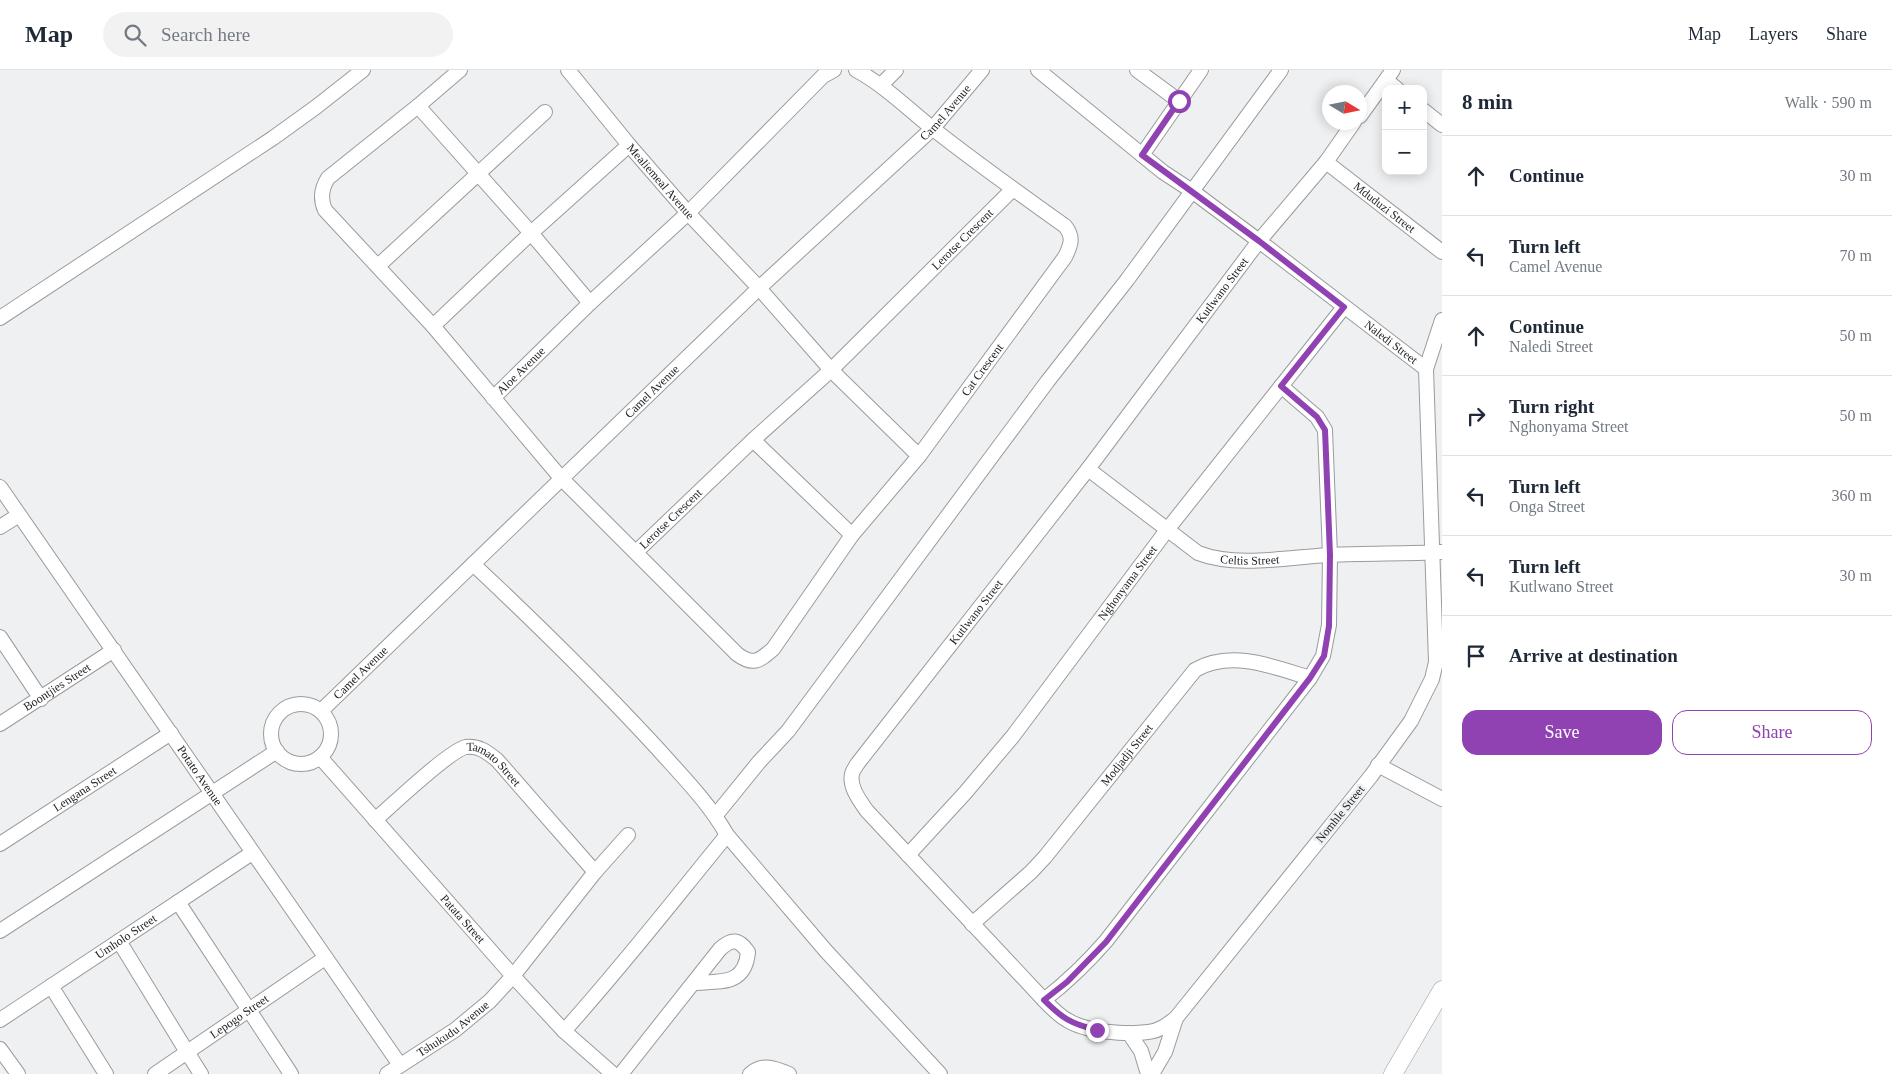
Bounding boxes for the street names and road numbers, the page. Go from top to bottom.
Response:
street label: Camel Avenue [917,82,974,144]
street label: Mealiemeal Avenue [624,141,697,222]
street label: Mduduzi Street [1351,179,1419,236]
street label: Lerotse Crescent [929,205,996,273]
street label: Kutlwano Street [1193,254,1252,326]
street label: Naledi Street [1362,317,1421,367]
street label: Cat Crescent [958,340,1006,399]
street label: Aloe Avenue [494,344,548,397]
street label: Camel Avenue [622,362,682,421]
street label: Lerotse Crescent [637,485,705,552]
street label: Nghonyama Street [1095,542,1160,623]
street label: Celtis Street [1219,552,1281,568]
street label: Kutlwano Street [946,576,1006,647]
street label: Camel Avenue [330,643,391,702]
street label: Boontjies Street [21,660,94,714]
street label: Modjadji Street [1098,721,1156,789]
street label: Tamato Street [466,740,524,790]
street label: Potato Avenue [174,743,225,808]
street label: Lengana Street [51,763,119,815]
street label: Nomhle Street [1313,782,1368,845]
street label: Patata Street [438,892,488,947]
street label: Umholo Street [93,911,160,962]
street label: Lepogo Street [207,991,272,1041]
street label: Tshukudu Avenue [414,998,492,1060]

